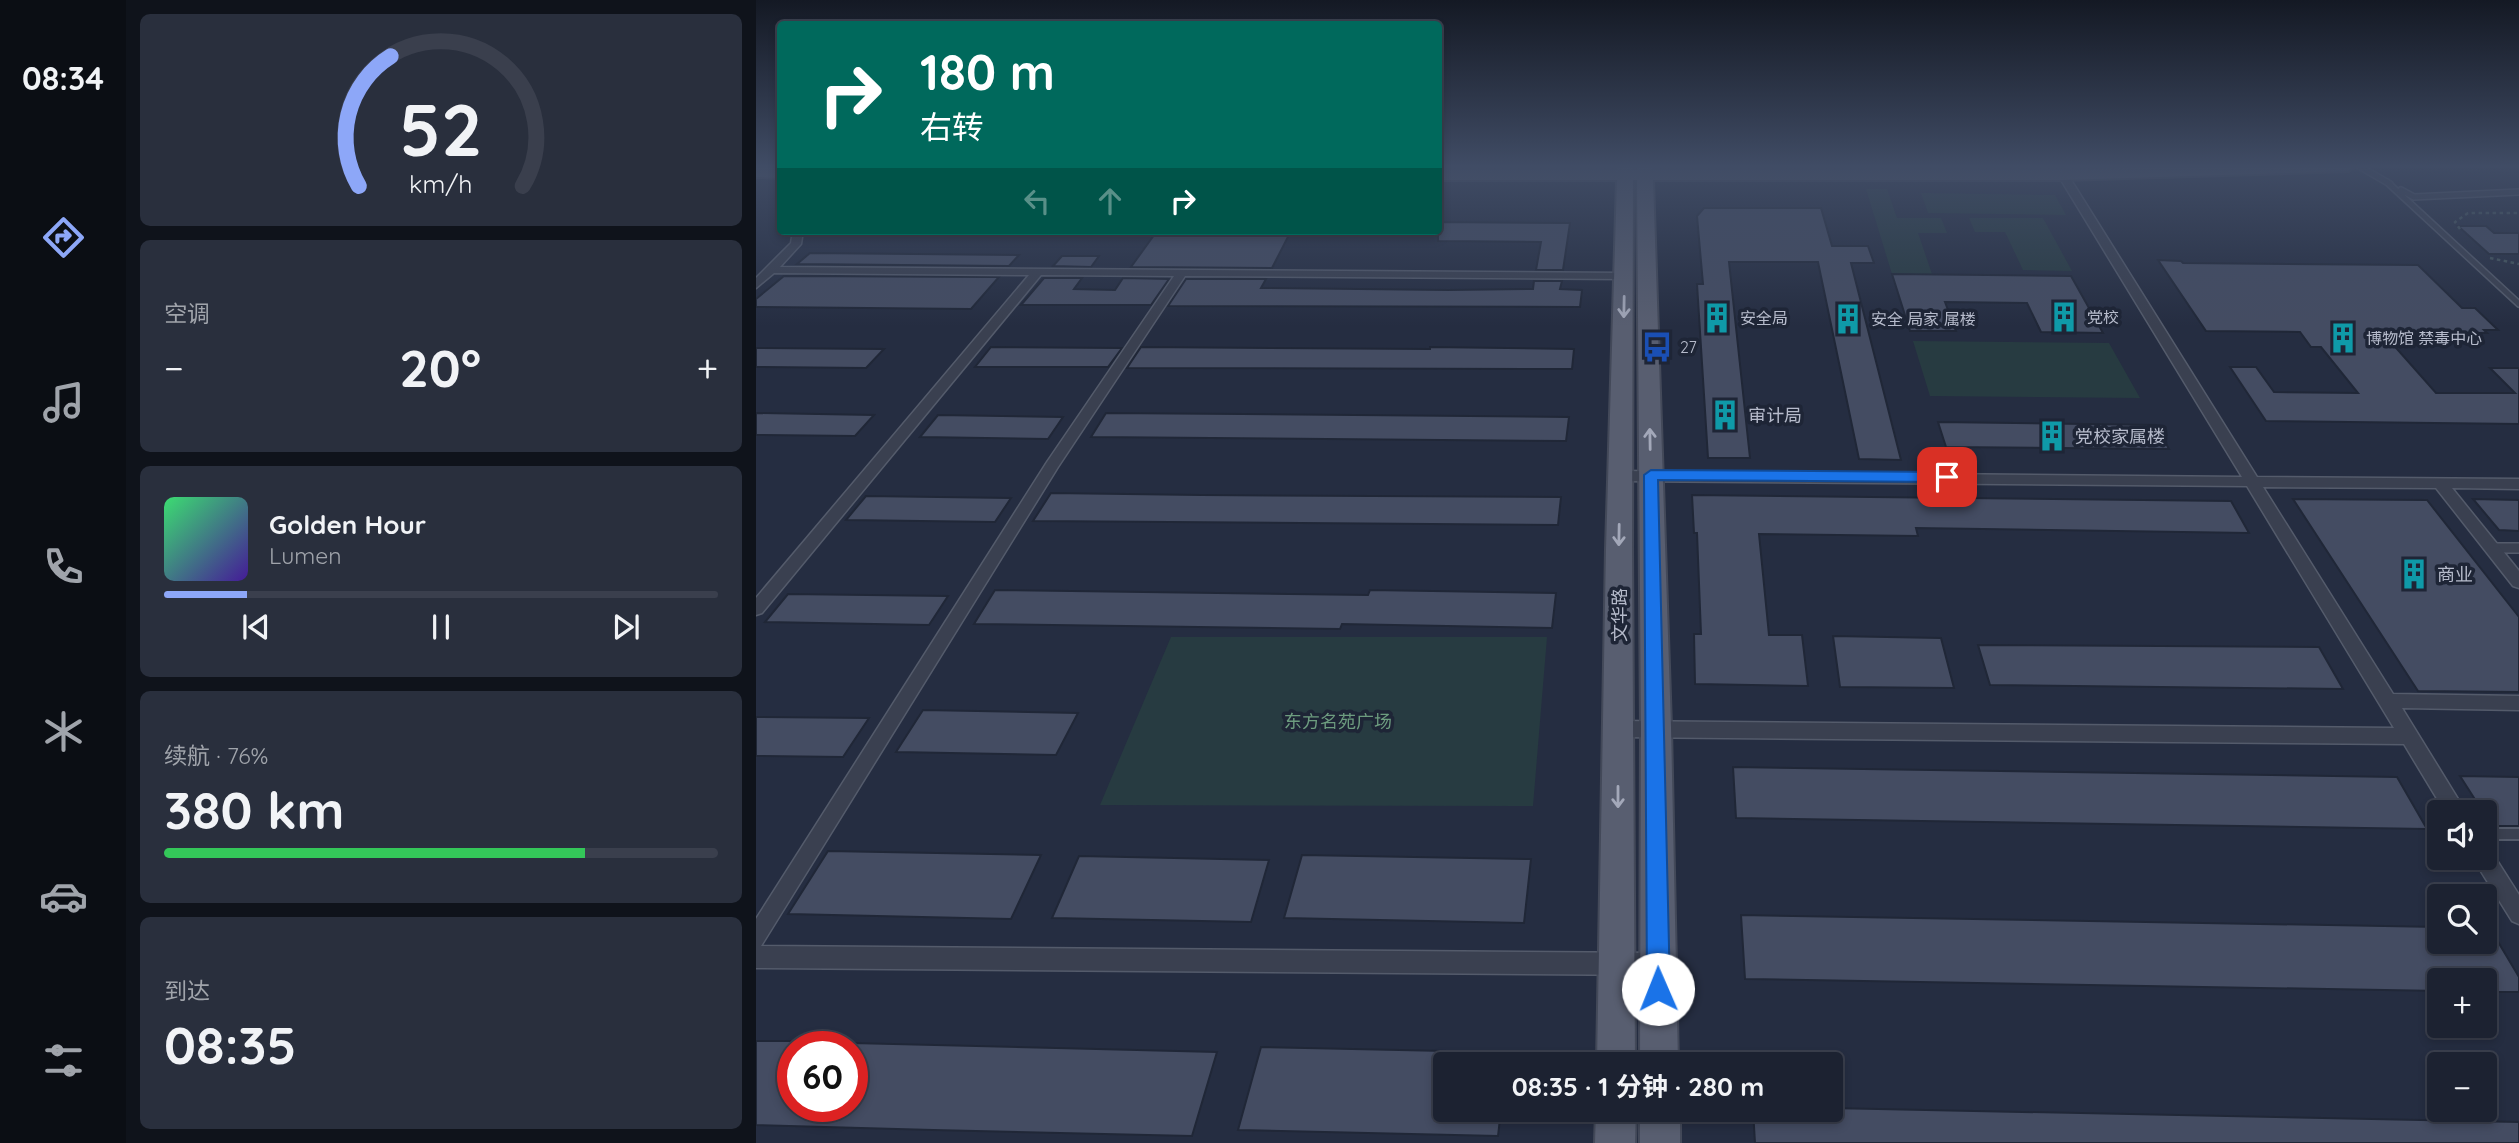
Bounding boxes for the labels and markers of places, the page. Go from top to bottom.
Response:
building icon: 党校 [2047,300,2081,334]
building icon: 安全局 [1700,301,1734,335]
building icon: 安全 局家 属楼 [1831,302,1865,336]
place label: 党校 [2087,307,2119,327]
place label: 安全局 [1740,308,1788,328]
place label: 安全 局家 属楼 [1871,309,1976,329]
building icon: 博物馆 禁毒中心 [2326,321,2360,355]
place label: 博物馆 禁毒中心 [2366,328,2482,348]
bus stop icon: 27 [1640,330,1674,364]
place label: 27 [1680,337,1697,357]
building icon: 审计局 [1708,398,1742,432]
place label: 审计局 [1748,404,1802,427]
building icon: 党校家属楼 [2035,419,2069,453]
place label: 党校家属楼 [2075,425,2165,448]
pin [1917,447,1977,507]
building icon: 商业 [2397,557,2431,591]
place label: 商业 [2437,563,2473,586]

